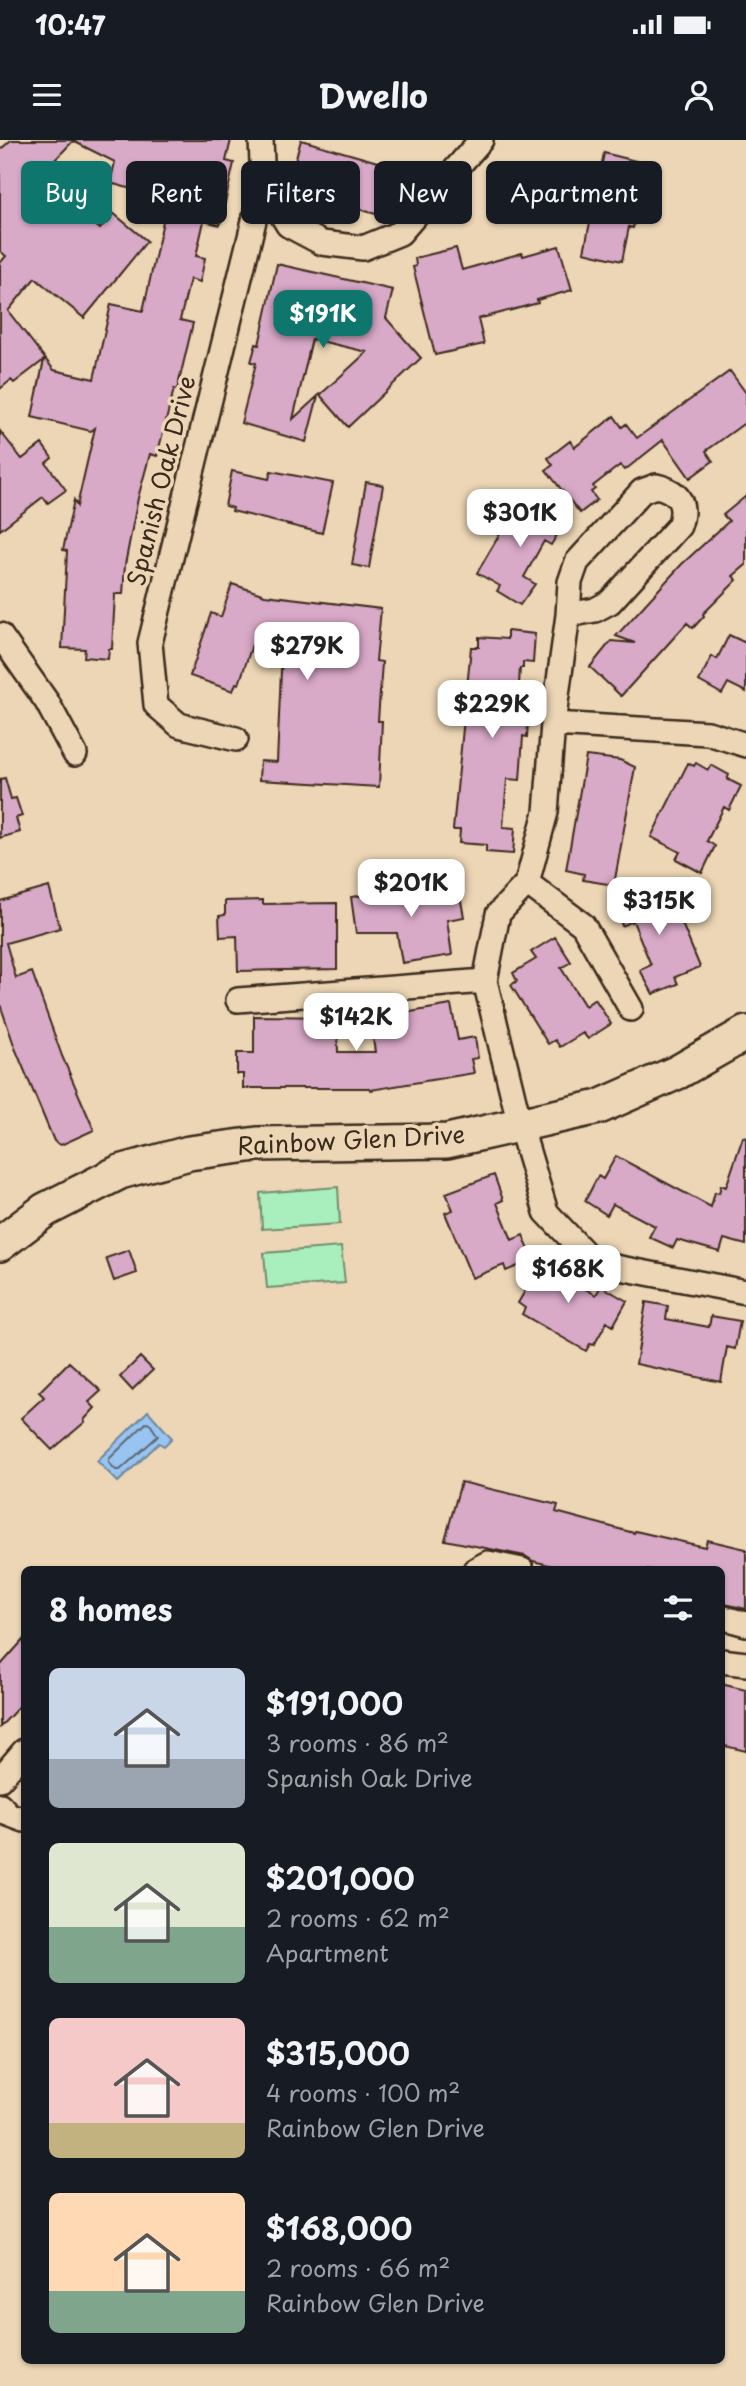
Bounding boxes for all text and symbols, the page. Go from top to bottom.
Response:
text: 10:47 [35,5,105,44]
text: Dwello [318,71,428,119]
icon: menu [28,76,66,114]
icon: person [680,76,718,114]
chip: Buy [21,161,112,224]
chip: Rent [126,161,227,224]
chip: Filters [241,161,360,224]
chip: New [374,161,472,224]
chip: Apartment [486,161,662,224]
pin: $191K [274,290,372,350]
text: $191K [289,295,357,330]
street label: Spanish Oak Drive [117,372,204,589]
pin: $301K [471,490,569,549]
text: $301K [483,494,557,529]
pin: $279K [258,622,356,682]
text: $279K [270,627,344,662]
pin: $229K [443,680,541,740]
text: $229K [454,685,530,720]
pin: $201K [362,860,460,919]
text: $201K [374,864,448,899]
pin: $315K [610,878,708,937]
text: $315K [623,882,695,917]
pin: $142K [307,993,405,1053]
text: $142K [320,998,393,1033]
street label: Rainbow Glen Drive [236,1115,466,1163]
pin: $168K [519,1246,617,1305]
text: $168K [532,1250,604,1285]
text: 8 homes [49,1586,172,1631]
icon: filters [659,1589,697,1627]
text: $191,000 [266,1680,403,1725]
icon: home [105,1696,189,1780]
text: 3 rooms · 86 m² [266,1725,449,1760]
text: Spanish Oak Drive [266,1760,473,1795]
text: $201,000 [266,1855,415,1900]
icon: home [105,1871,189,1955]
text: 2 rooms · 62 m² [266,1900,450,1935]
text: Apartment [266,1935,389,1970]
text: $315,000 [266,2030,410,2075]
icon: home [105,2046,189,2130]
text: 4 rooms · 100 m² [266,2075,460,2110]
text: Rainbow Glen Drive [266,2110,485,2145]
text: $168,000 [266,2205,412,2250]
icon: home [105,2221,189,2305]
text: 2 rooms · 66 m² [266,2250,450,2285]
text: Rainbow Glen Drive [266,2285,485,2320]

